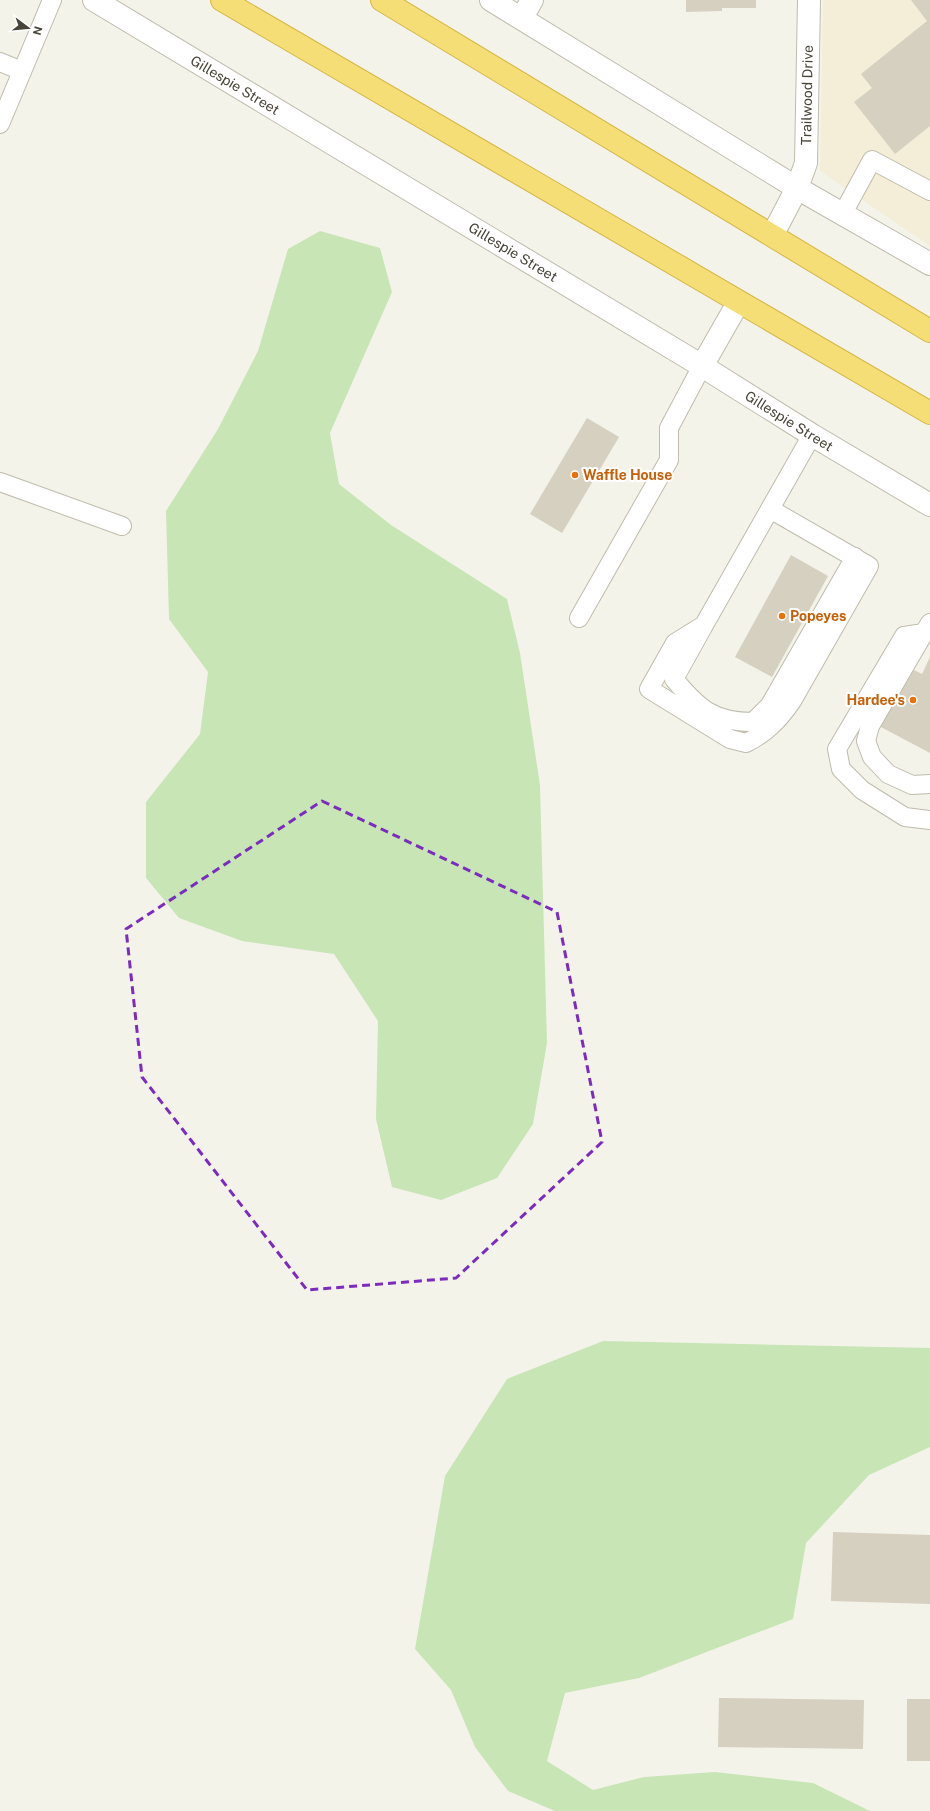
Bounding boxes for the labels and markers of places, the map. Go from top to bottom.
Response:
place label: Waffle House [583,467,672,483]
marker: Waffle House [570,470,580,480]
place label: Popeyes [790,608,846,624]
marker: Popeyes [777,611,787,621]
place label: Hardee's [847,692,905,708]
marker: Hardee's [908,695,918,705]

